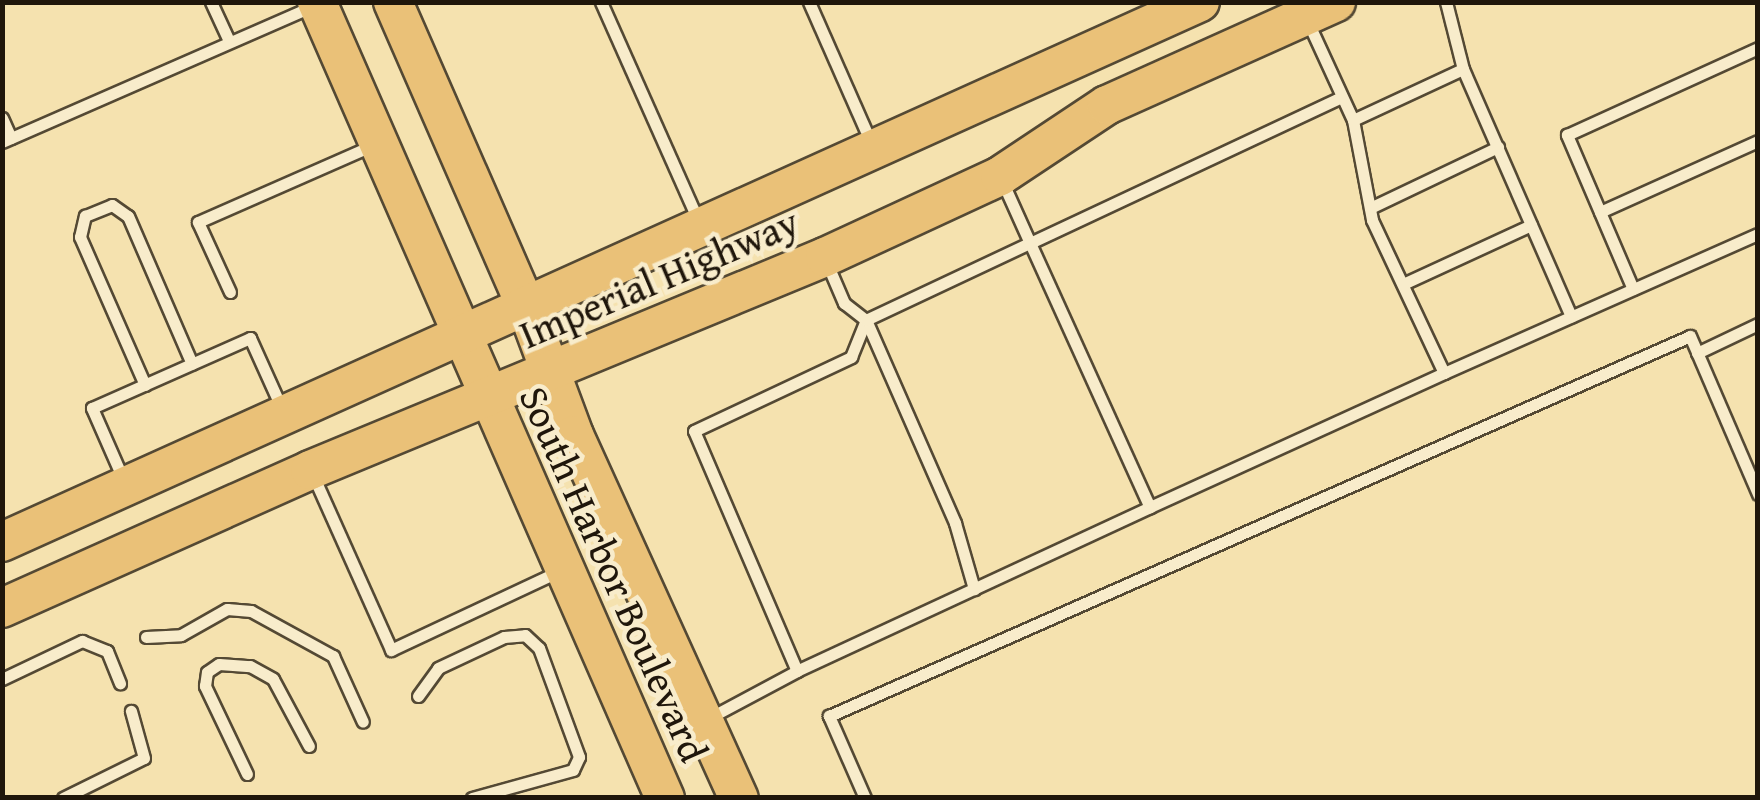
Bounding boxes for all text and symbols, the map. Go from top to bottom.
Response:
street label: Imperial Highway [512,198,806,358]
street label: South Harbor Boulevard [510,379,718,769]

